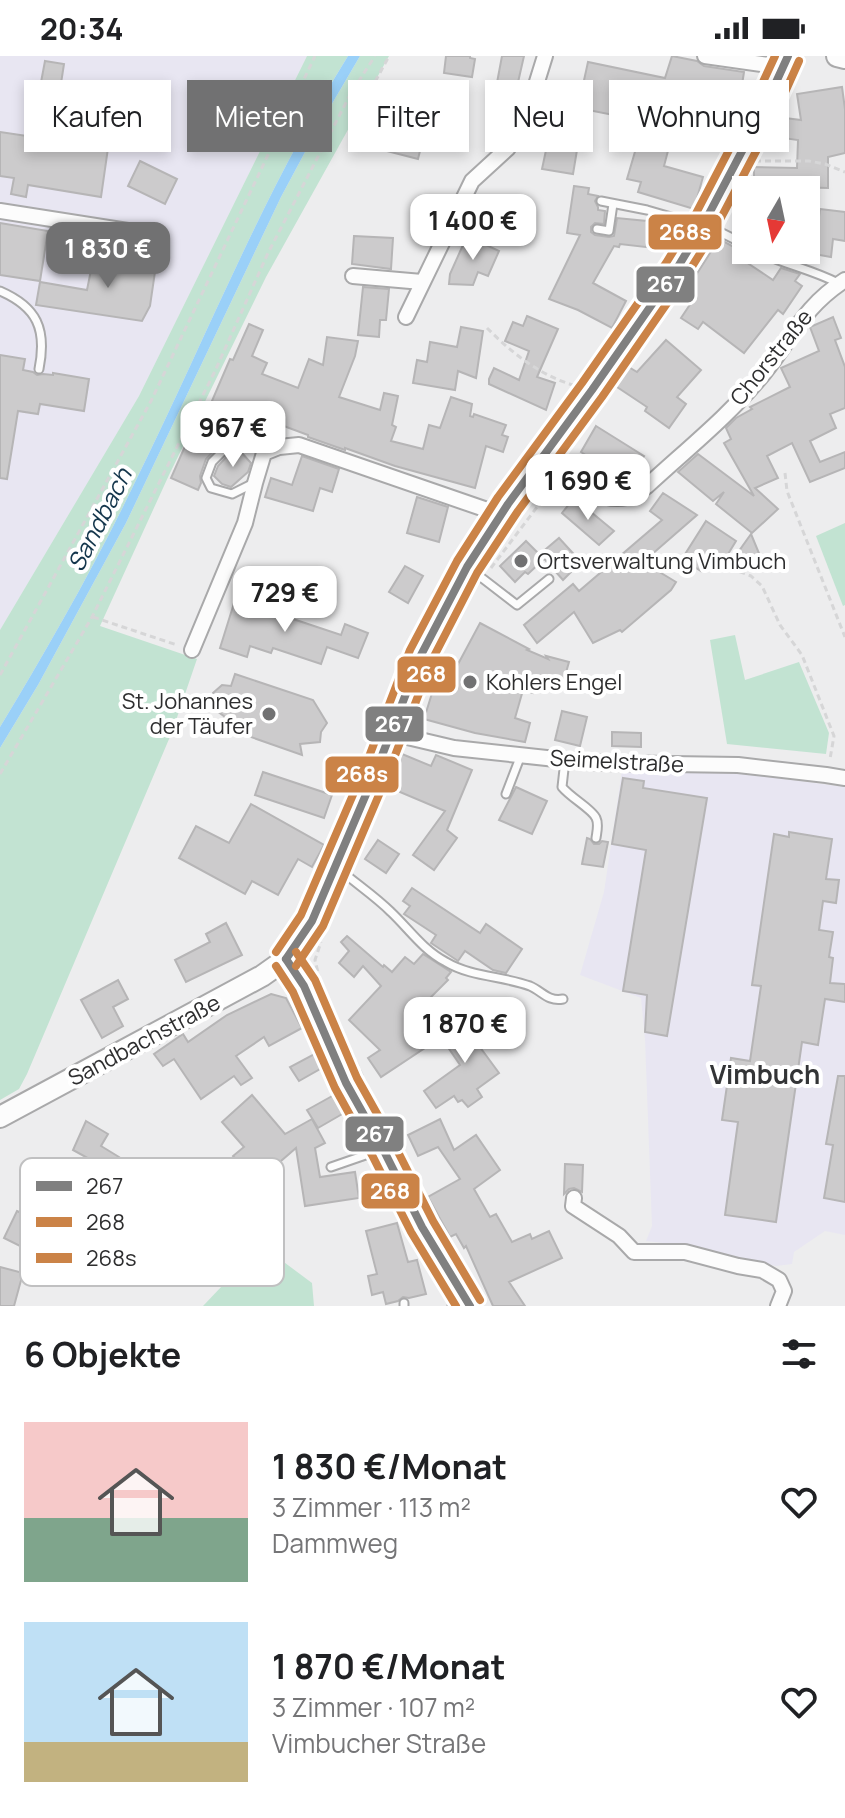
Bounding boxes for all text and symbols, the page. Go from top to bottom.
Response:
text: 20:34 [40,8,124,49]
chip: Kaufen [24,80,171,152]
chip: Mieten [187,80,332,152]
chip: Filter [348,80,469,152]
chip: Neu [485,80,593,152]
chip: Wohnung [609,80,789,152]
north arrow [732,176,820,264]
map controls [732,176,820,264]
pin: 1 400 € [399,194,547,262]
text: 1 400 € [428,202,518,238]
line badge: 268s [647,213,723,251]
text: 268s [659,217,711,247]
pin: 1 830 € [34,222,182,290]
text: 1 830 € [64,230,152,266]
line badge: 267 [635,265,696,304]
text: 267 [647,269,685,299]
street label: Chorstraße [723,303,819,411]
pin: 967 € [177,401,289,469]
text: 967 € [198,409,268,445]
pin: 1 690 € [514,454,662,522]
water label: Sandbach [59,461,139,577]
text: 1 690 € [544,462,632,498]
place label: Ortsverwaltung Vimbuch [537,546,786,576]
marker: Ortsverwaltung Vimbuch [512,552,530,570]
pin: 729 € [229,566,341,634]
text: 729 € [251,574,319,610]
line badge: 268 [396,655,457,694]
text: 268 [406,659,446,689]
place label: Kohlers Engel [486,667,622,697]
marker: Kohlers Engel [461,673,479,691]
place label: St. Johannes der Täufer [122,686,253,741]
marker: St. Johannes der Täufer [260,705,278,723]
line badge: 267 [364,705,425,743]
text: 267 [375,709,413,739]
street label: Seimelstraße [549,743,685,779]
line badge: 268s [324,755,400,794]
text: 268s [336,759,388,789]
street label: Sandbachstraße [63,987,226,1093]
pin: 1 870 € [391,997,539,1065]
text: 1 870 € [422,1005,508,1041]
district label: Vimbuch [710,1056,820,1092]
line badge: 267 [344,1115,405,1153]
text: 267 [356,1119,394,1149]
legend [20,1158,284,1286]
text: 267 [86,1171,123,1201]
line badge: 268 [360,1172,421,1210]
text: 268 [370,1176,410,1206]
text: 268 [86,1207,125,1237]
text: 268s [86,1243,137,1273]
text: 6 Objekte [24,1331,181,1377]
icon: filters [777,1332,821,1376]
text: 1 830 €/Monat [272,1443,507,1489]
icon: home [88,1454,184,1550]
icon: heart [777,1480,821,1524]
text: 3 Zimmer · 113 m² [272,1489,471,1525]
text: Dammweg [272,1525,398,1561]
text: 1 870 €/Monat [272,1643,505,1689]
icon: home [88,1654,184,1750]
icon: heart [777,1680,821,1724]
text: 3 Zimmer · 107 m² [272,1689,475,1725]
text: Vimbucher Straße [272,1725,486,1761]

